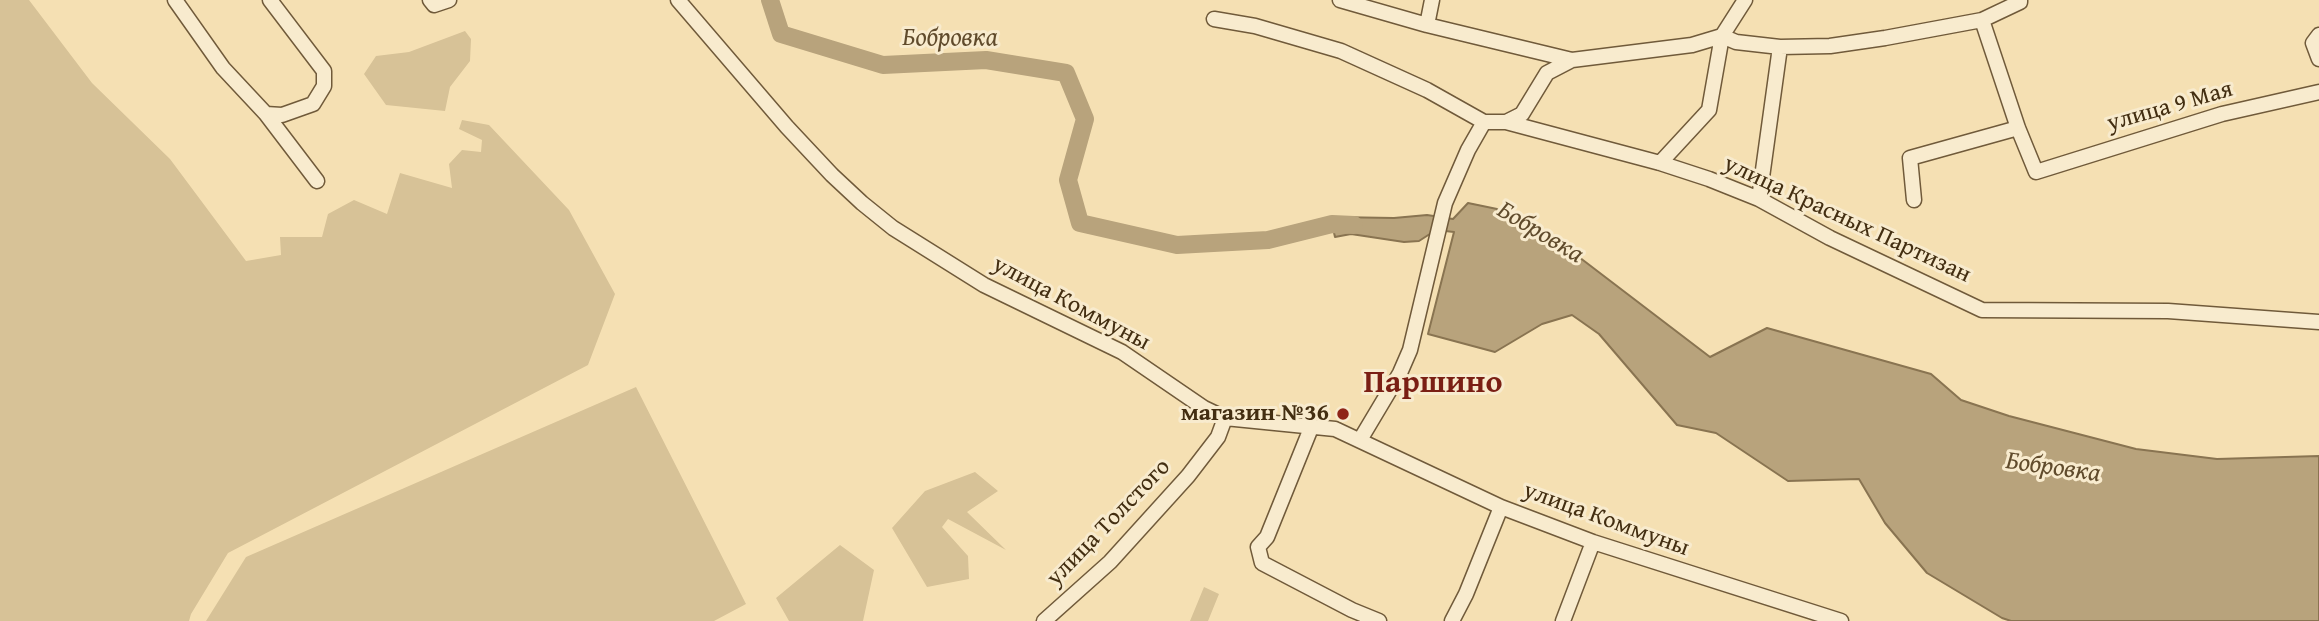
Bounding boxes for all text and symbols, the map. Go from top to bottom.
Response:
water label: Бобровка [902,22,998,54]
street label: улица 9 Мая [2104,75,2236,139]
street label: улица Красных Партизан [1719,150,1975,290]
water label: Бобровка [1491,195,1589,271]
street label: улица Коммуны [987,250,1155,358]
district label: Паршино [1364,365,1502,403]
place label: магазин №36 [1181,400,1329,428]
marker: магазин №36 [1335,406,1351,422]
water label: Бобровка [2004,446,2102,490]
street label: улица Толстого [1041,453,1177,593]
street label: улица Коммуны [1519,477,1693,563]

